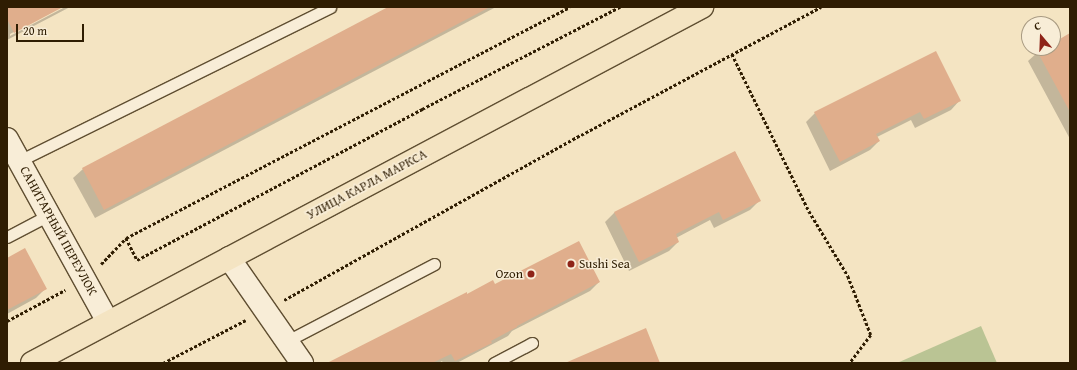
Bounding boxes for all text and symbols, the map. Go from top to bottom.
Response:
scale bar [18,16,86,42]
north arrow [1021,16,1061,56]
text: С [1032,17,1043,34]
text: 20 m [23,22,47,39]
street label: УЛИЦА КАРЛА МАРКСА [304,147,430,223]
street label: САНИТАРНЫЙ ПЕРЕУЛОК [16,164,100,298]
place label: Sushi Sea [579,256,630,272]
marker: Sushi Sea [566,259,576,269]
place label: Ozon [495,266,523,282]
marker: Ozon [526,269,536,279]

